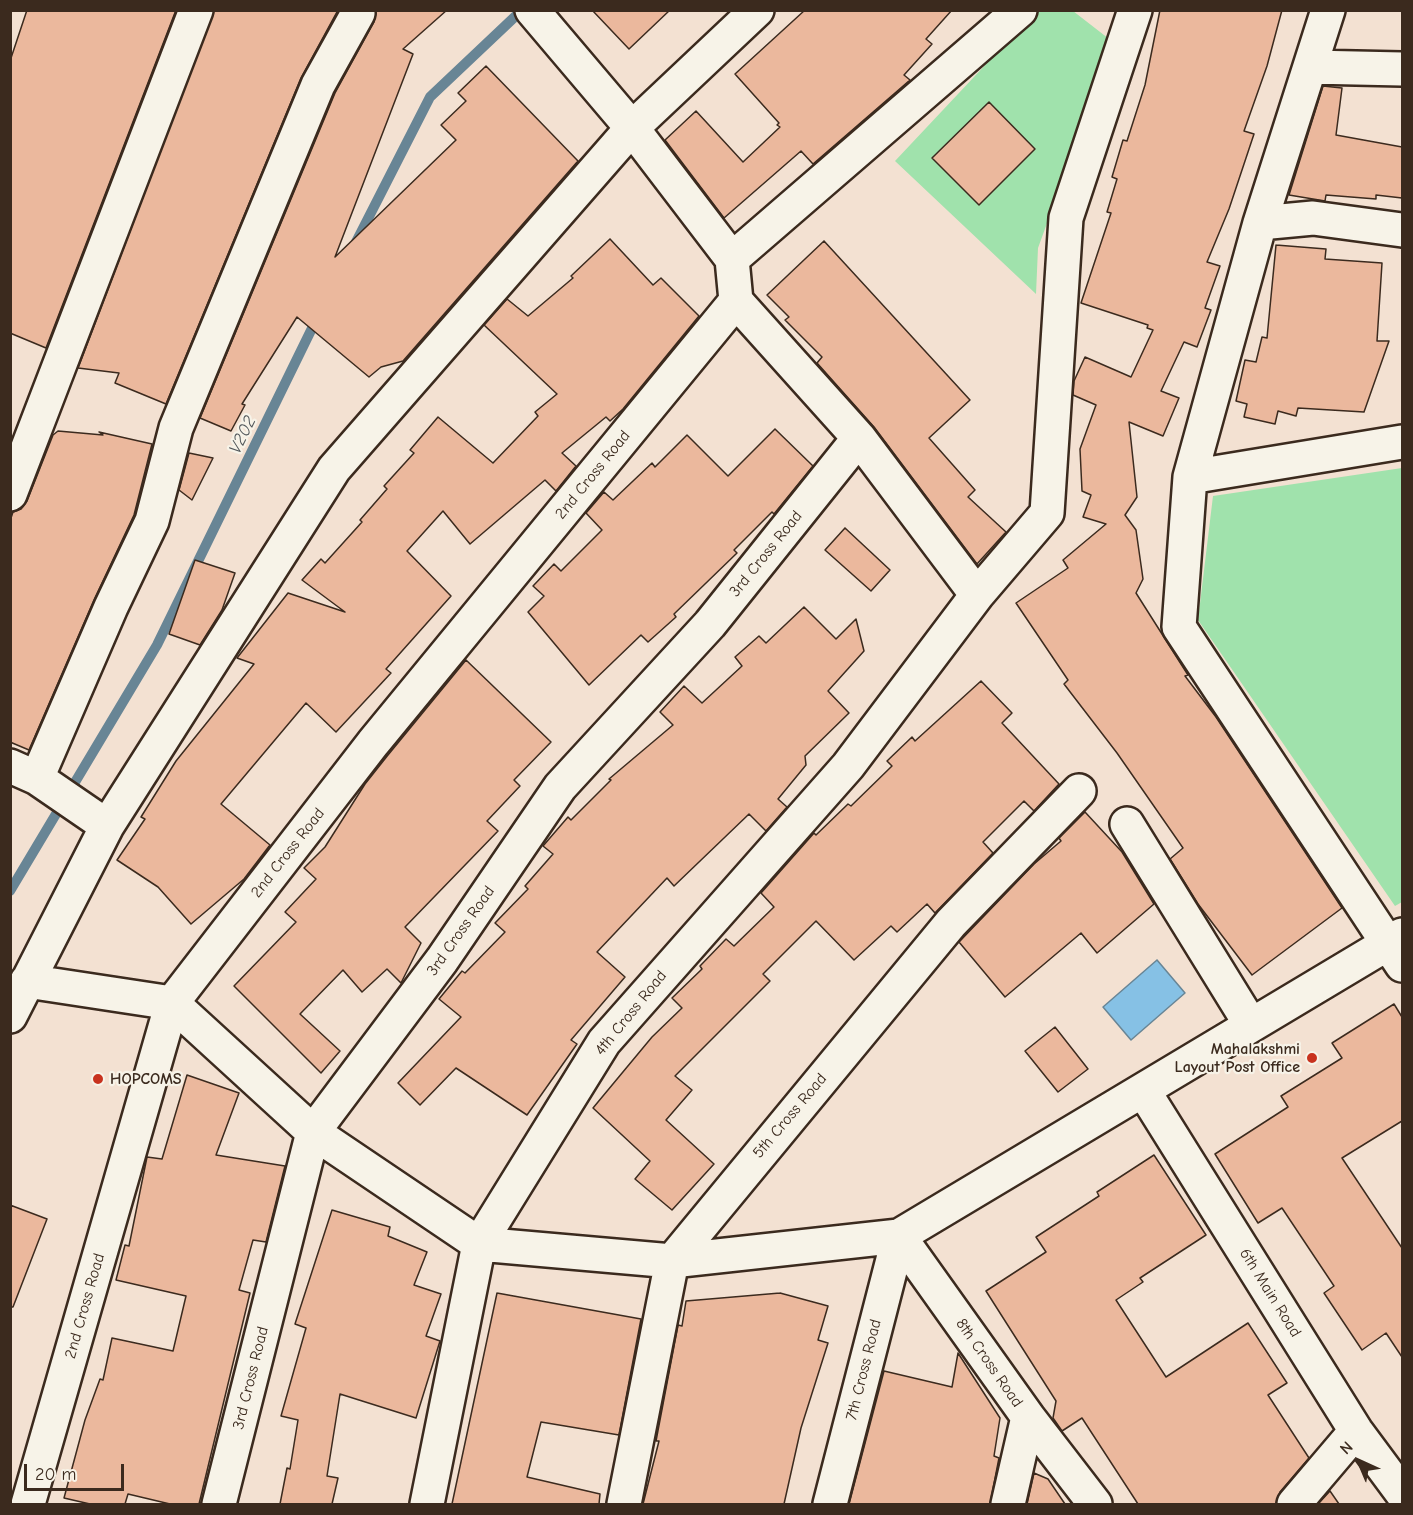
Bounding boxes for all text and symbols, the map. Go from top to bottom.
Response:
water label: V202 [225,412,261,458]
street label: 2nd Cross Road [551,427,635,523]
street label: 3rd Cross Road [725,507,807,601]
street label: 2nd Cross Road [247,804,329,902]
street label: 3rd Cross Road [423,882,499,980]
street label: 4th Cross Road [591,967,671,1059]
place label: Mahalakshmi Layout Post Office [1174,1039,1300,1077]
marker: Mahalakshmi Layout Post Office [1305,1051,1319,1065]
place label: HOPCOMS [110,1069,182,1089]
street label: 5th Cross Road [749,1070,831,1162]
marker: HOPCOMS [91,1072,105,1086]
street label: 6th Main Road [1235,1245,1305,1341]
street label: 2nd Cross Road [61,1251,109,1361]
street label: 8th Cross Road [951,1315,1027,1411]
street label: 7th Cross Road [842,1317,886,1423]
street label: 3rd Cross Road [229,1325,273,1431]
north arrow [1329,1431,1389,1491]
text: N [1336,1438,1357,1458]
scale bar [27,1452,128,1490]
text: 20 m [35,1464,76,1485]

